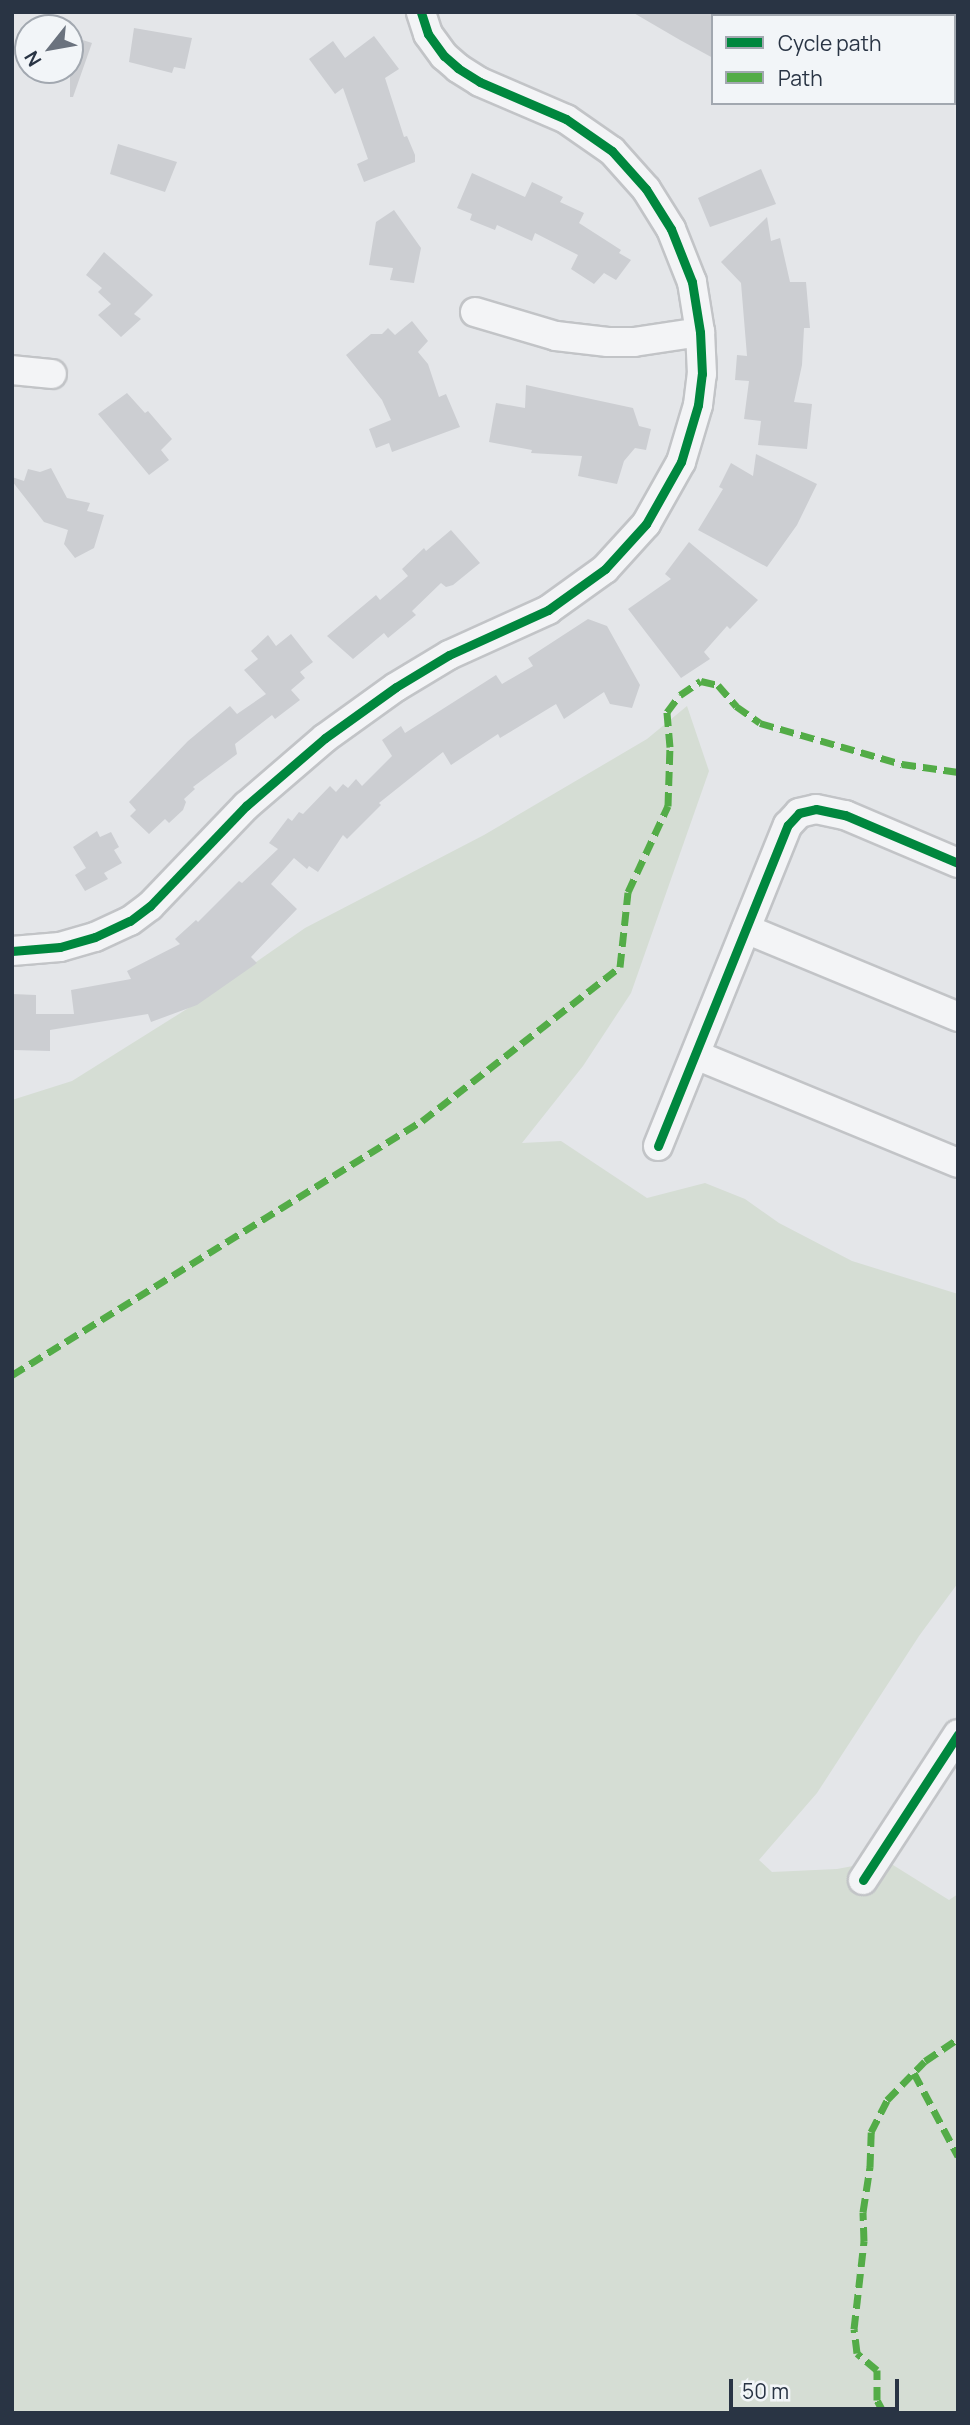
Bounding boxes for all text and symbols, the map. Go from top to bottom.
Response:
north arrow [14,14,84,84]
legend [711,14,956,105]
text: Cycle path [778,29,881,57]
text: N [18,46,47,71]
text: Path [778,64,823,92]
scale bar [732,2366,902,2410]
text: 50 m [742,2377,789,2405]

